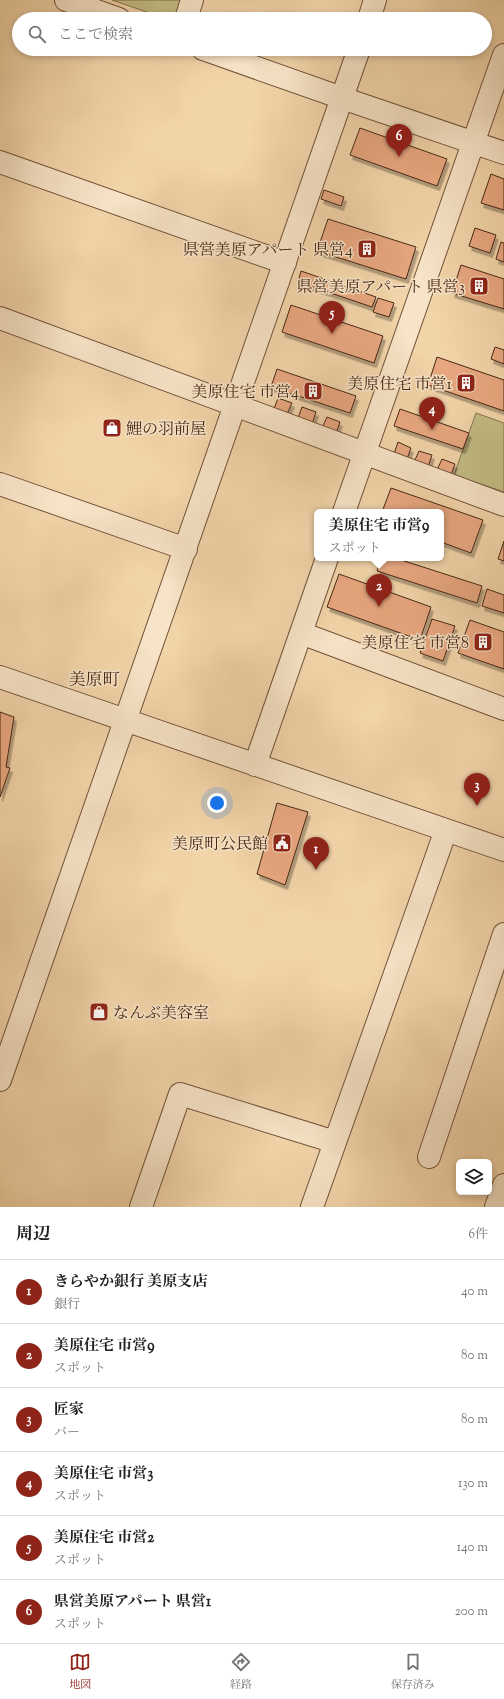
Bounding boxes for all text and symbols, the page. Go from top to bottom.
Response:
search box [12,12,492,56]
icon: search [26,23,48,45]
text: ここで検索 [58,25,133,46]
pin: 6 [386,124,412,157]
building icon: 県営美原アパート 県営4 [356,238,378,260]
place label: 県営美原アパート 県営4 [183,240,353,263]
building icon: 県営美原アパート 県営3 [468,275,490,297]
place label: 県営美原アパート 県営3 [296,277,465,300]
pin: 5 [319,301,345,334]
building icon: 美原住宅 市営1 [455,372,477,394]
place label: 美原住宅 市営1 [347,374,453,397]
building icon: 美原住宅 市営4 [302,380,324,402]
place label: 美原住宅 市営4 [192,382,299,405]
pin: 4 [419,397,445,430]
shop icon: 鯉の羽前屋 [101,417,123,439]
place label: 鯉の羽前屋 [126,419,206,442]
popup [314,509,444,561]
text: 美原住宅 市営9 [329,516,429,537]
text: スポット [329,540,381,558]
pin: 2 [366,574,392,607]
building icon: 美原住宅 市営8 [472,631,494,653]
place label: 美原住宅 市営8 [362,633,469,656]
district label: 美原町 [69,669,120,693]
pin: 3 [464,773,490,806]
your location [207,793,227,813]
public building icon: 美原町公民館 [271,832,293,854]
place label: 美原町公民館 [172,834,268,857]
pin: 1 [303,837,329,870]
shop icon: なんぶ美容室 [88,1001,110,1023]
place label: なんぶ美容室 [113,1003,209,1026]
map controls [456,1159,492,1195]
button: layers [456,1159,492,1195]
text: 周辺 [16,1223,50,1247]
text: 6件 [469,1226,488,1244]
text: きらやか銀行 美原支店 [54,1272,207,1293]
text: 1 [27,1283,31,1301]
text: 40 m [461,1283,488,1301]
text: 銀行 [54,1296,80,1314]
text: 美原住宅 市営9 [54,1336,155,1357]
text: 2 [26,1347,32,1365]
text: 80 m [461,1347,488,1365]
text: スポット [54,1360,106,1378]
text: 匠家 [54,1400,84,1421]
text: 3 [26,1411,32,1429]
text: 80 m [461,1411,488,1429]
text: バー [54,1424,80,1442]
text: 美原住宅 市営3 [54,1464,153,1485]
text: 4 [26,1475,32,1493]
text: 130 m [458,1475,488,1493]
text: スポット [54,1488,106,1506]
text: 美原住宅 市営2 [54,1528,154,1549]
text: 5 [27,1539,31,1557]
text: 140 m [457,1539,488,1557]
text: スポット [54,1552,106,1570]
text: 県営美原アパート 県営1 [54,1592,211,1613]
text: 6 [26,1603,32,1621]
text: 200 m [455,1603,488,1621]
text: スポット [54,1616,106,1634]
tab: 地図 [69,1651,91,1693]
tab: 経路 [230,1651,252,1693]
tab: 保存済み [391,1651,435,1693]

